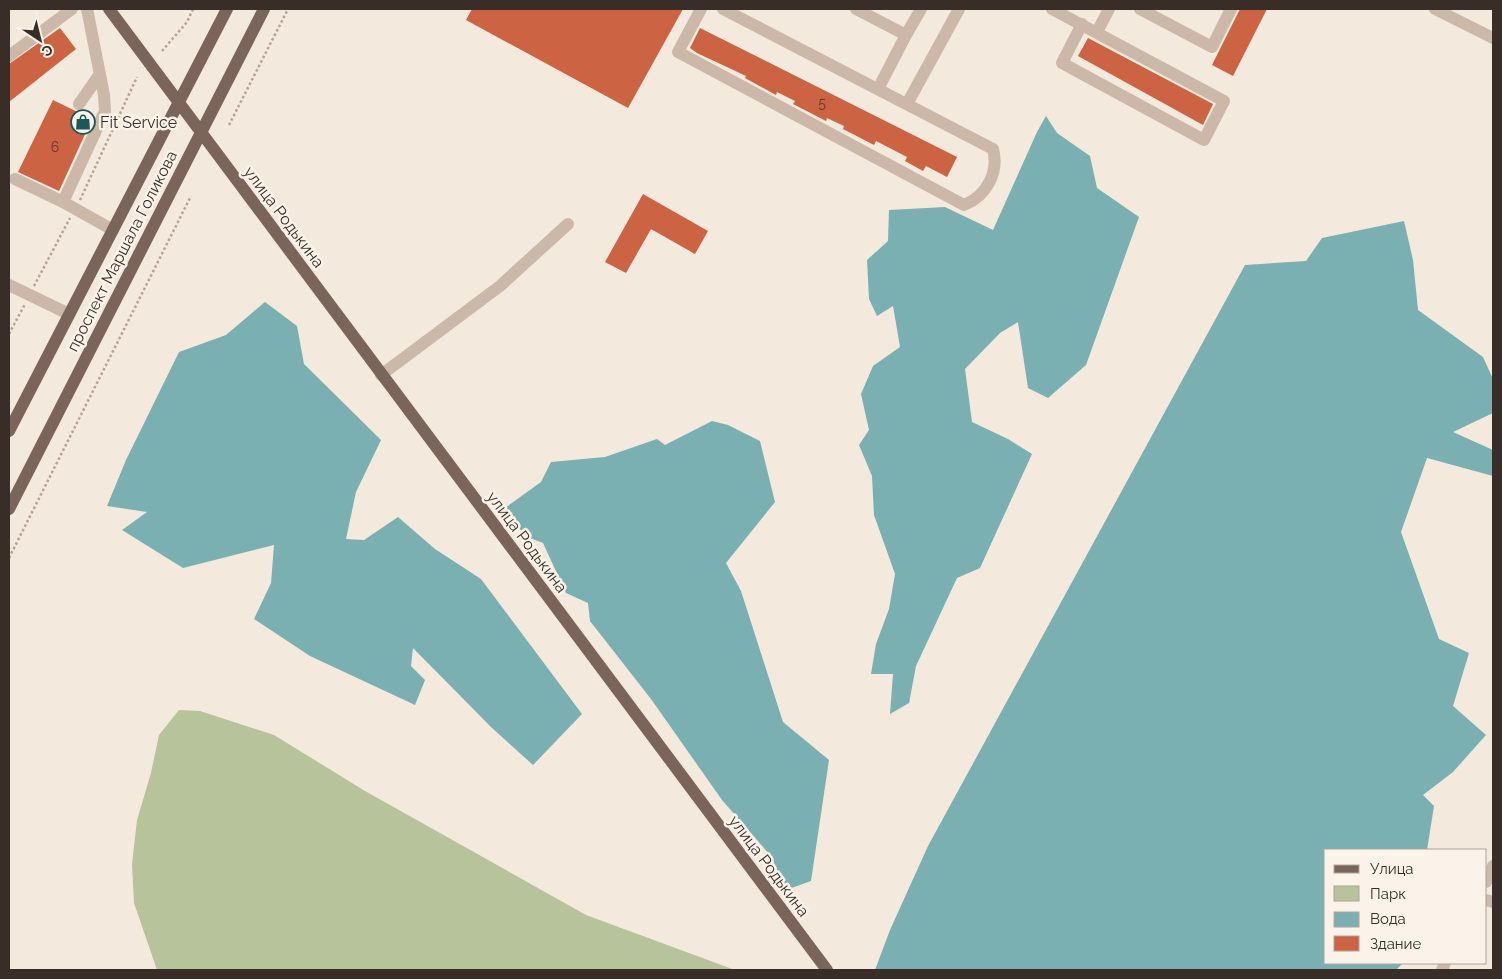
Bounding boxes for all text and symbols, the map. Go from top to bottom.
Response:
north arrow [15,15,65,65]
text: С [39,41,56,60]
house number: 5 [818,95,826,111]
shop icon: Fit Service [70,109,96,135]
place label: Fit Service [100,113,177,132]
house number: 6 [51,139,59,155]
street label: проспект Маршала Голикова [63,147,181,355]
street label: улица Родькина [240,163,328,271]
street label: улица Родькина [483,488,571,596]
street label: улица Родькина [725,812,813,920]
legend [1324,849,1487,964]
text: Улица [1370,860,1414,878]
text: Парк [1370,885,1406,903]
text: Вода [1370,910,1406,928]
text: Здание [1370,935,1422,953]

